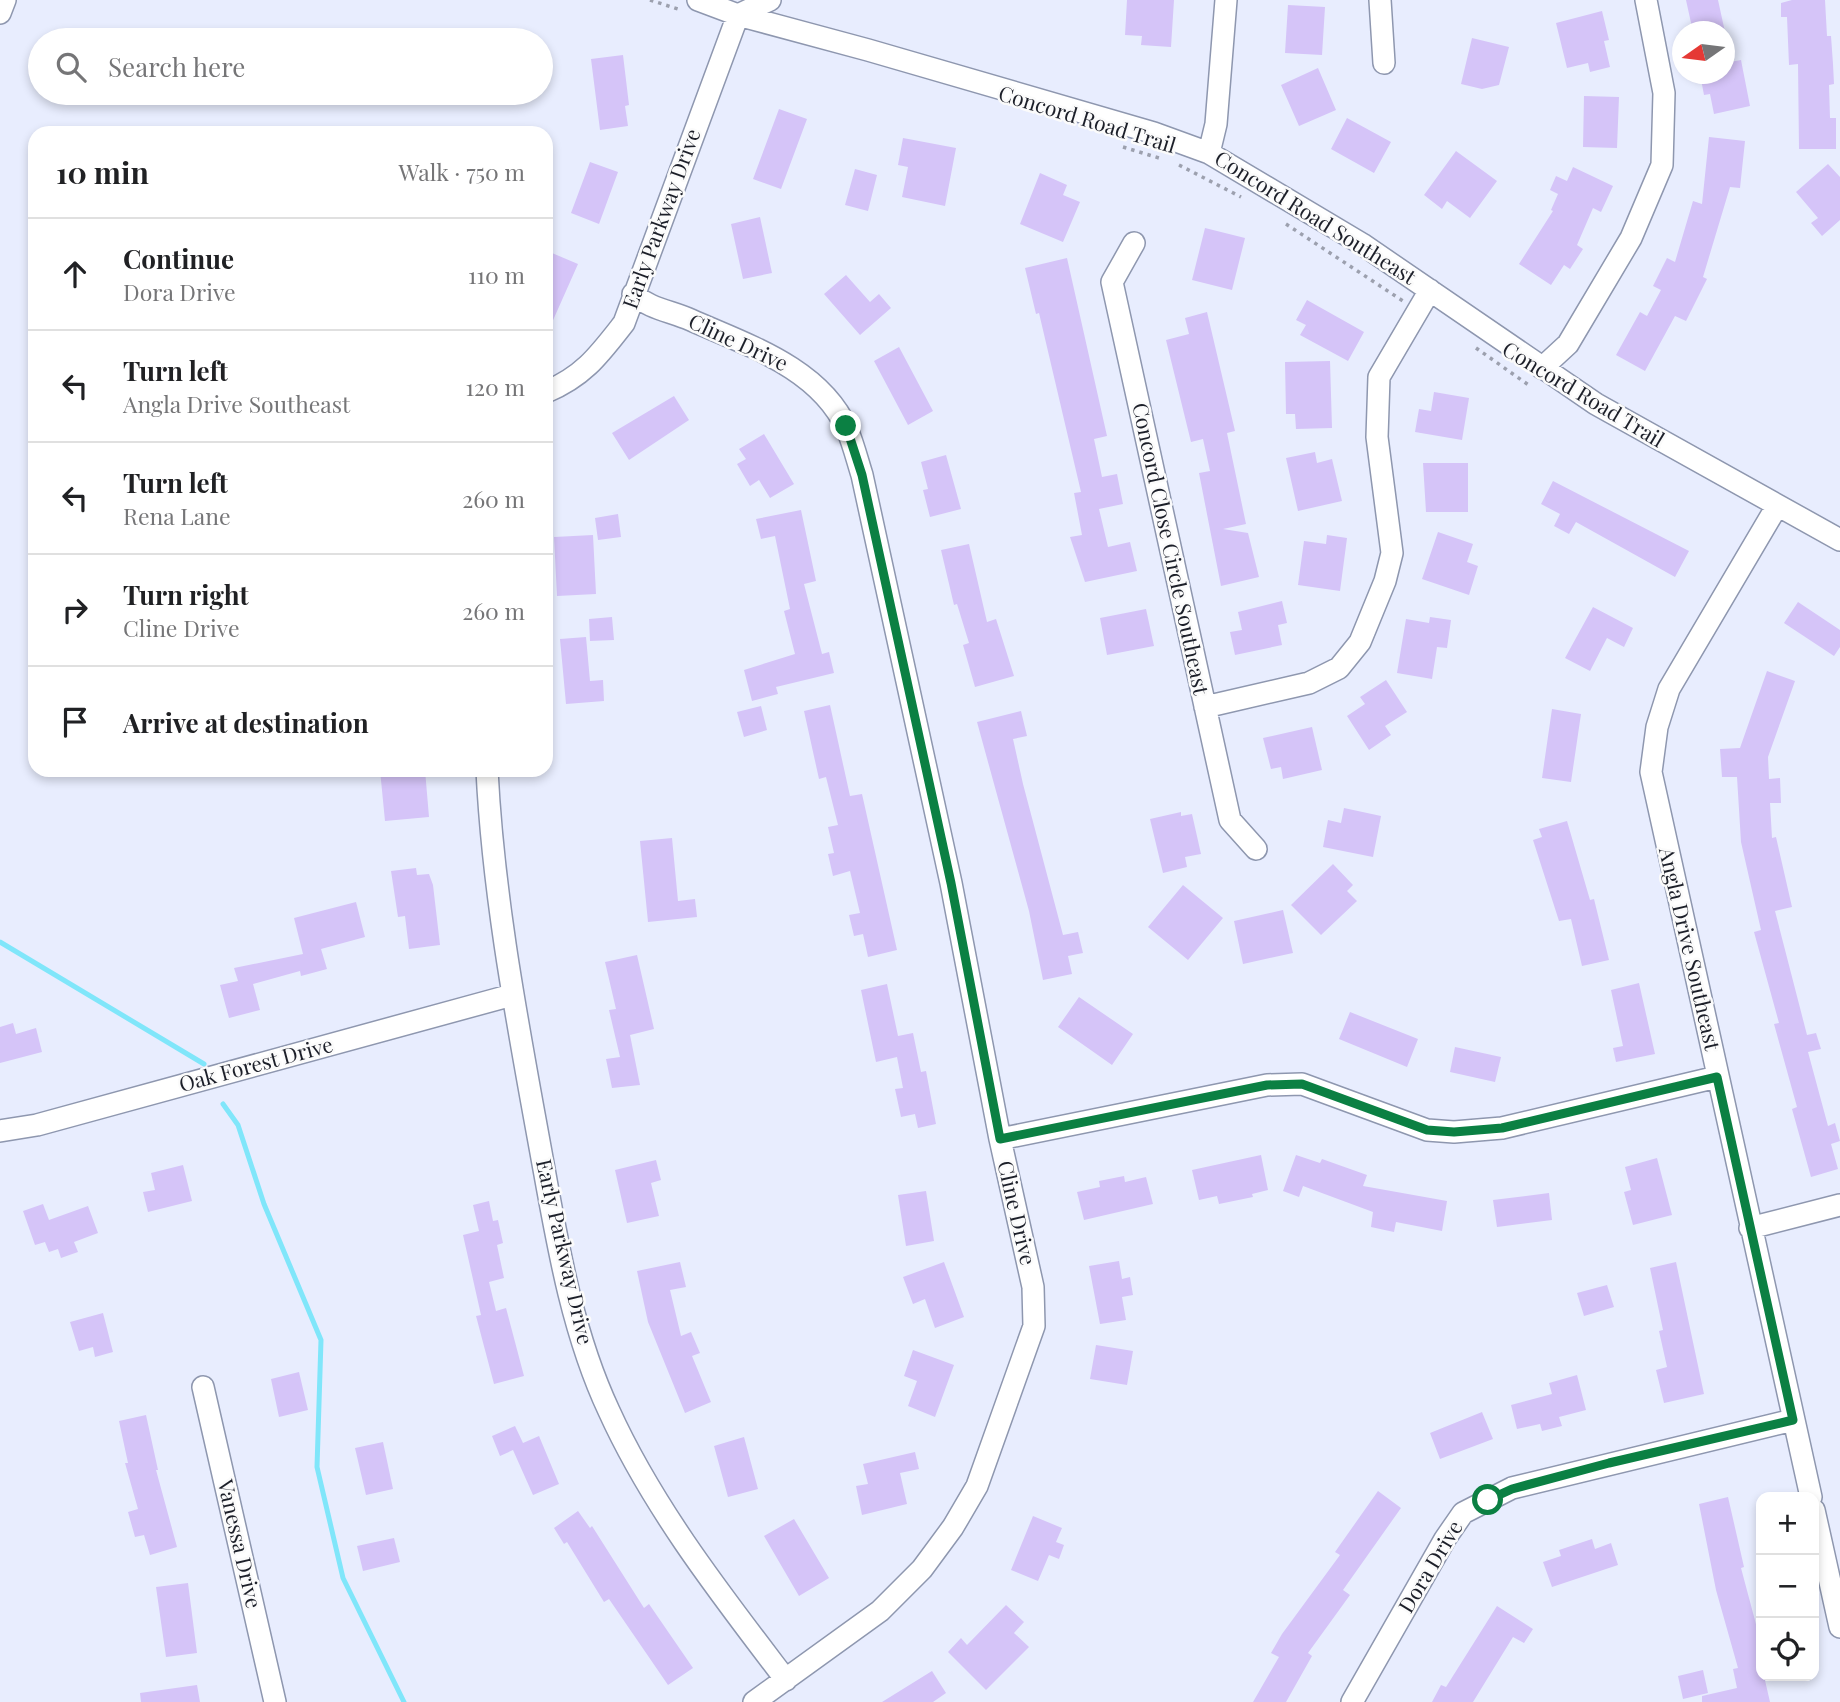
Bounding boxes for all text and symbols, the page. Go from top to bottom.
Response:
north arrow [1672,21,1735,84]
search box [28,28,553,105]
icon: search [52,48,90,86]
text: Search here [108,49,245,84]
street label: Concord Road Trail [995,78,1180,158]
street label: Early Parkway Drive [615,124,706,312]
street label: Concord Road Southeast [1210,143,1422,290]
text: 10 min [56,152,149,192]
text: Walk · 750 m [399,156,525,187]
text: Continue [123,241,234,276]
icon: ahead [56,255,94,293]
text: 110 m [468,259,525,290]
text: Dora Drive [123,276,236,307]
street label: Cline Drive [685,306,793,376]
street label: Concord Road Trail [1498,334,1670,453]
text: Turn left [123,353,228,388]
icon: left [56,367,94,405]
text: 120 m [466,371,525,402]
text: Angla Drive Southeast [123,388,350,419]
street label: Concord Close Circle Southeast [1127,400,1217,698]
route end [830,410,861,441]
text: Turn left [123,465,228,500]
icon: left [56,479,94,517]
text: 260 m [462,483,525,514]
text: Rena Lane [123,500,231,531]
text: Turn right [123,577,249,612]
icon: right [56,591,94,629]
text: 260 m [462,595,525,626]
text: Cline Drive [123,612,240,643]
icon: arrive [56,703,94,741]
text: Arrive at destination [123,705,369,740]
street label: Angla Drive Southeast [1654,843,1728,1053]
street label: Oak Forest Drive [175,1029,335,1097]
street label: Early Parkway Drive [531,1156,601,1347]
street label: Cline Drive [992,1158,1044,1268]
street label: Vanessa Drive [212,1476,269,1611]
route start [1472,1484,1503,1515]
map controls [1756,1492,1819,1681]
button: + [1756,1492,1819,1555]
street label: Dora Drive [1391,1515,1468,1617]
button: − [1756,1555,1819,1618]
button: locate [1756,1618,1819,1681]

